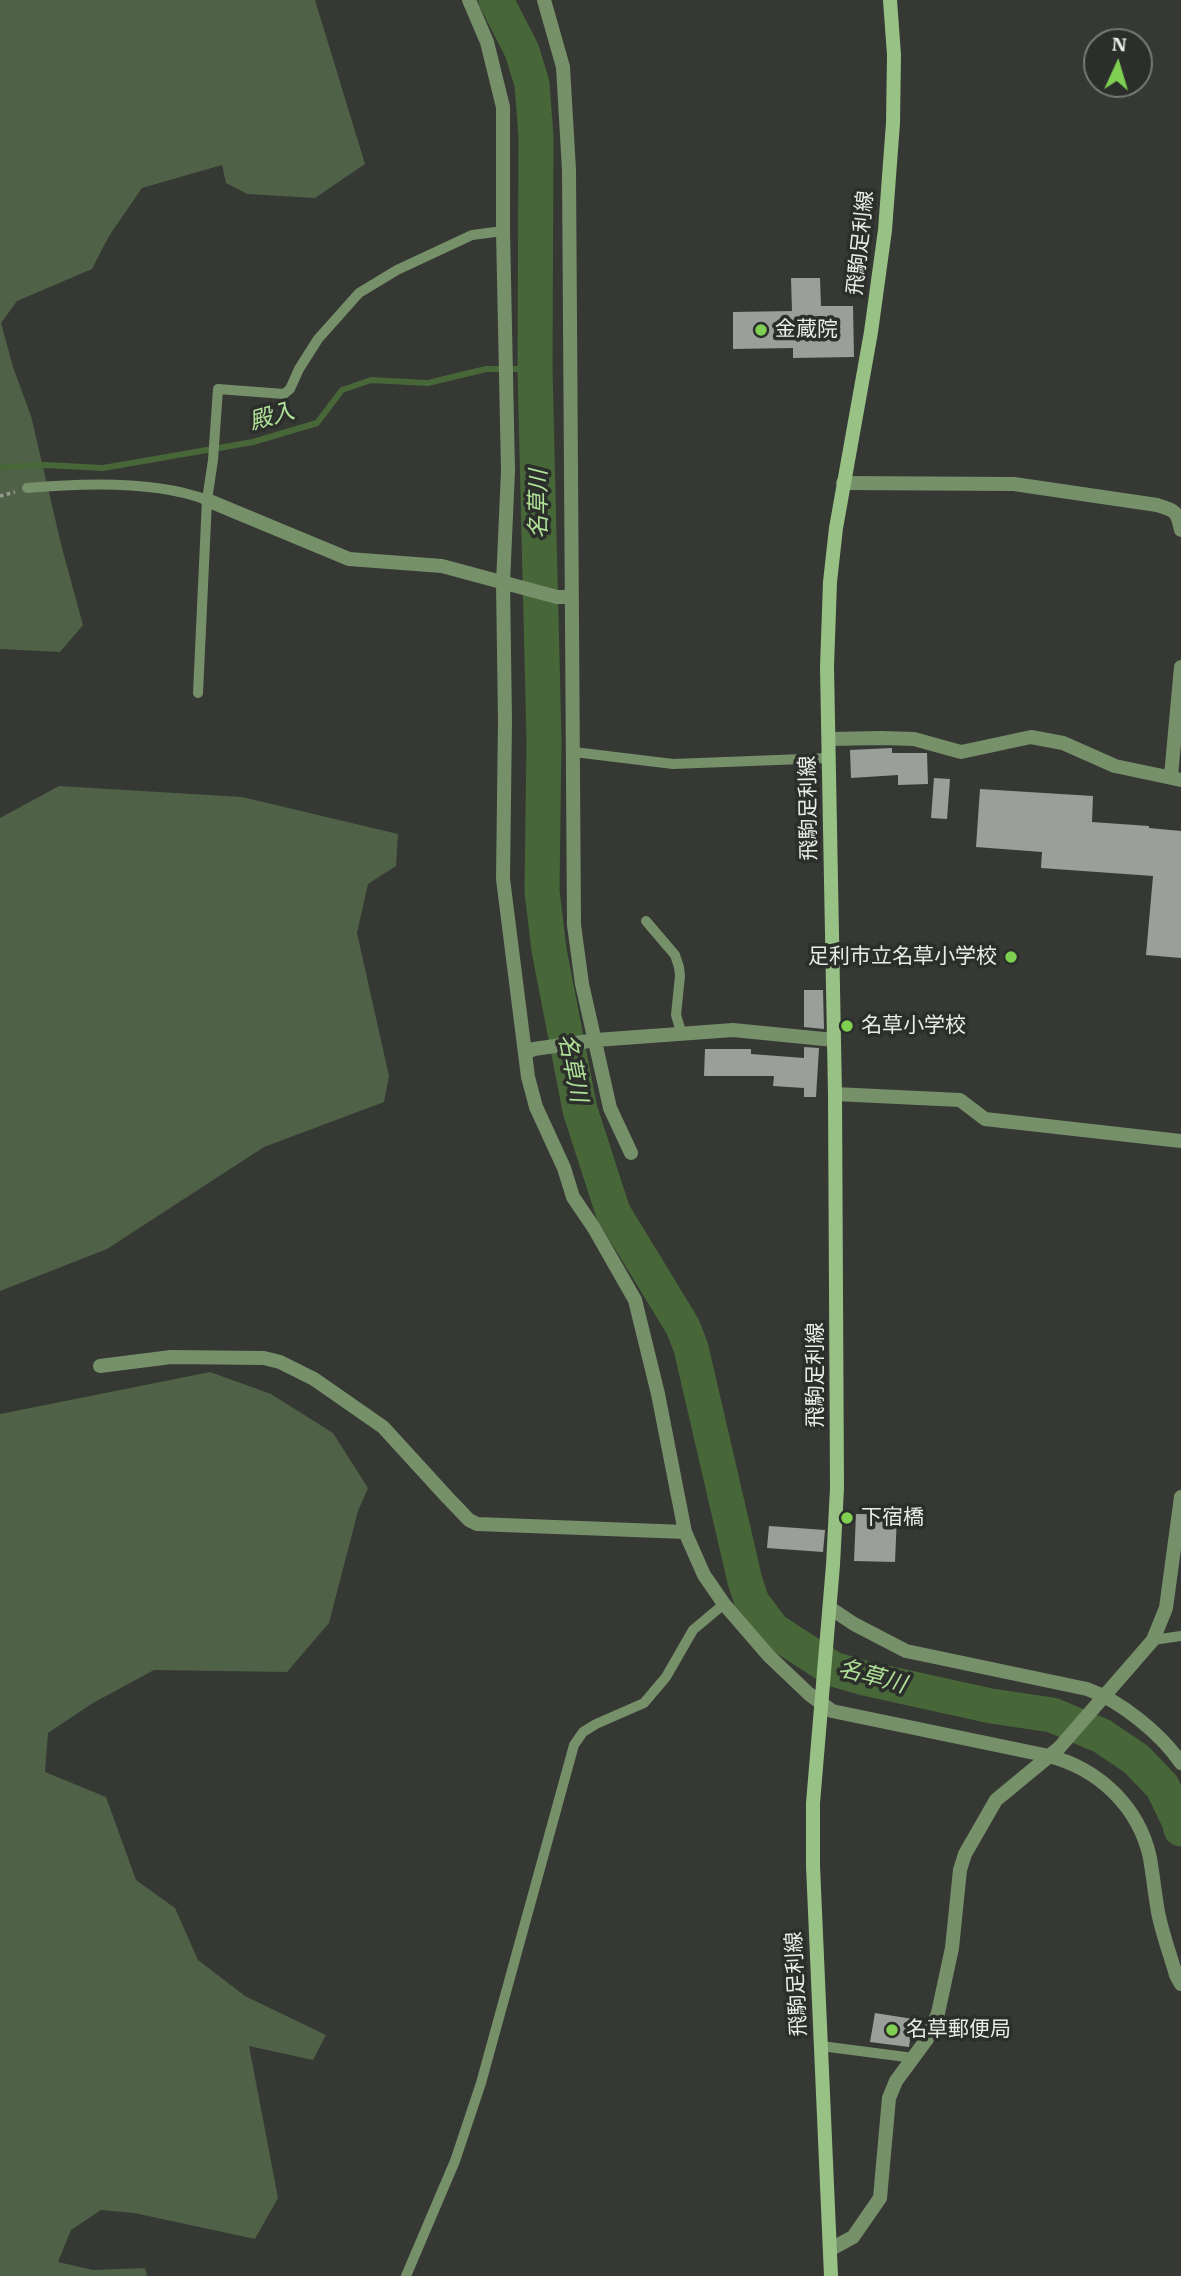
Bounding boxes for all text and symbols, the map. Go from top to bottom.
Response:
north arrow [1083,28,1153,98]
text: N [1111,32,1128,57]
street label: 飛駒足利線 [843,189,879,297]
place label: 金蔵院 [775,317,838,343]
marker: 金蔵院 [753,322,769,338]
water label: 殿入 [246,397,298,437]
water label: 名草川 [525,470,553,538]
street label: 飛駒足利線 [795,755,823,861]
place label: 足利市立名草小学校 [808,944,997,970]
marker: 足利市立名草小学校 [1003,949,1019,965]
place label: 名草小学校 [861,1013,966,1039]
marker: 名草小学校 [839,1018,855,1034]
water label: 名草川 [552,1032,592,1104]
street label: 飛駒足利線 [803,1323,829,1427]
place label: 下宿橋 [861,1505,924,1531]
marker: 下宿橋 [839,1510,855,1526]
water label: 名草川 [835,1655,909,1699]
street label: 飛駒足利線 [782,1931,812,2037]
place label: 名草郵便局 [906,2017,1011,2043]
marker: 名草郵便局 [884,2022,900,2038]

